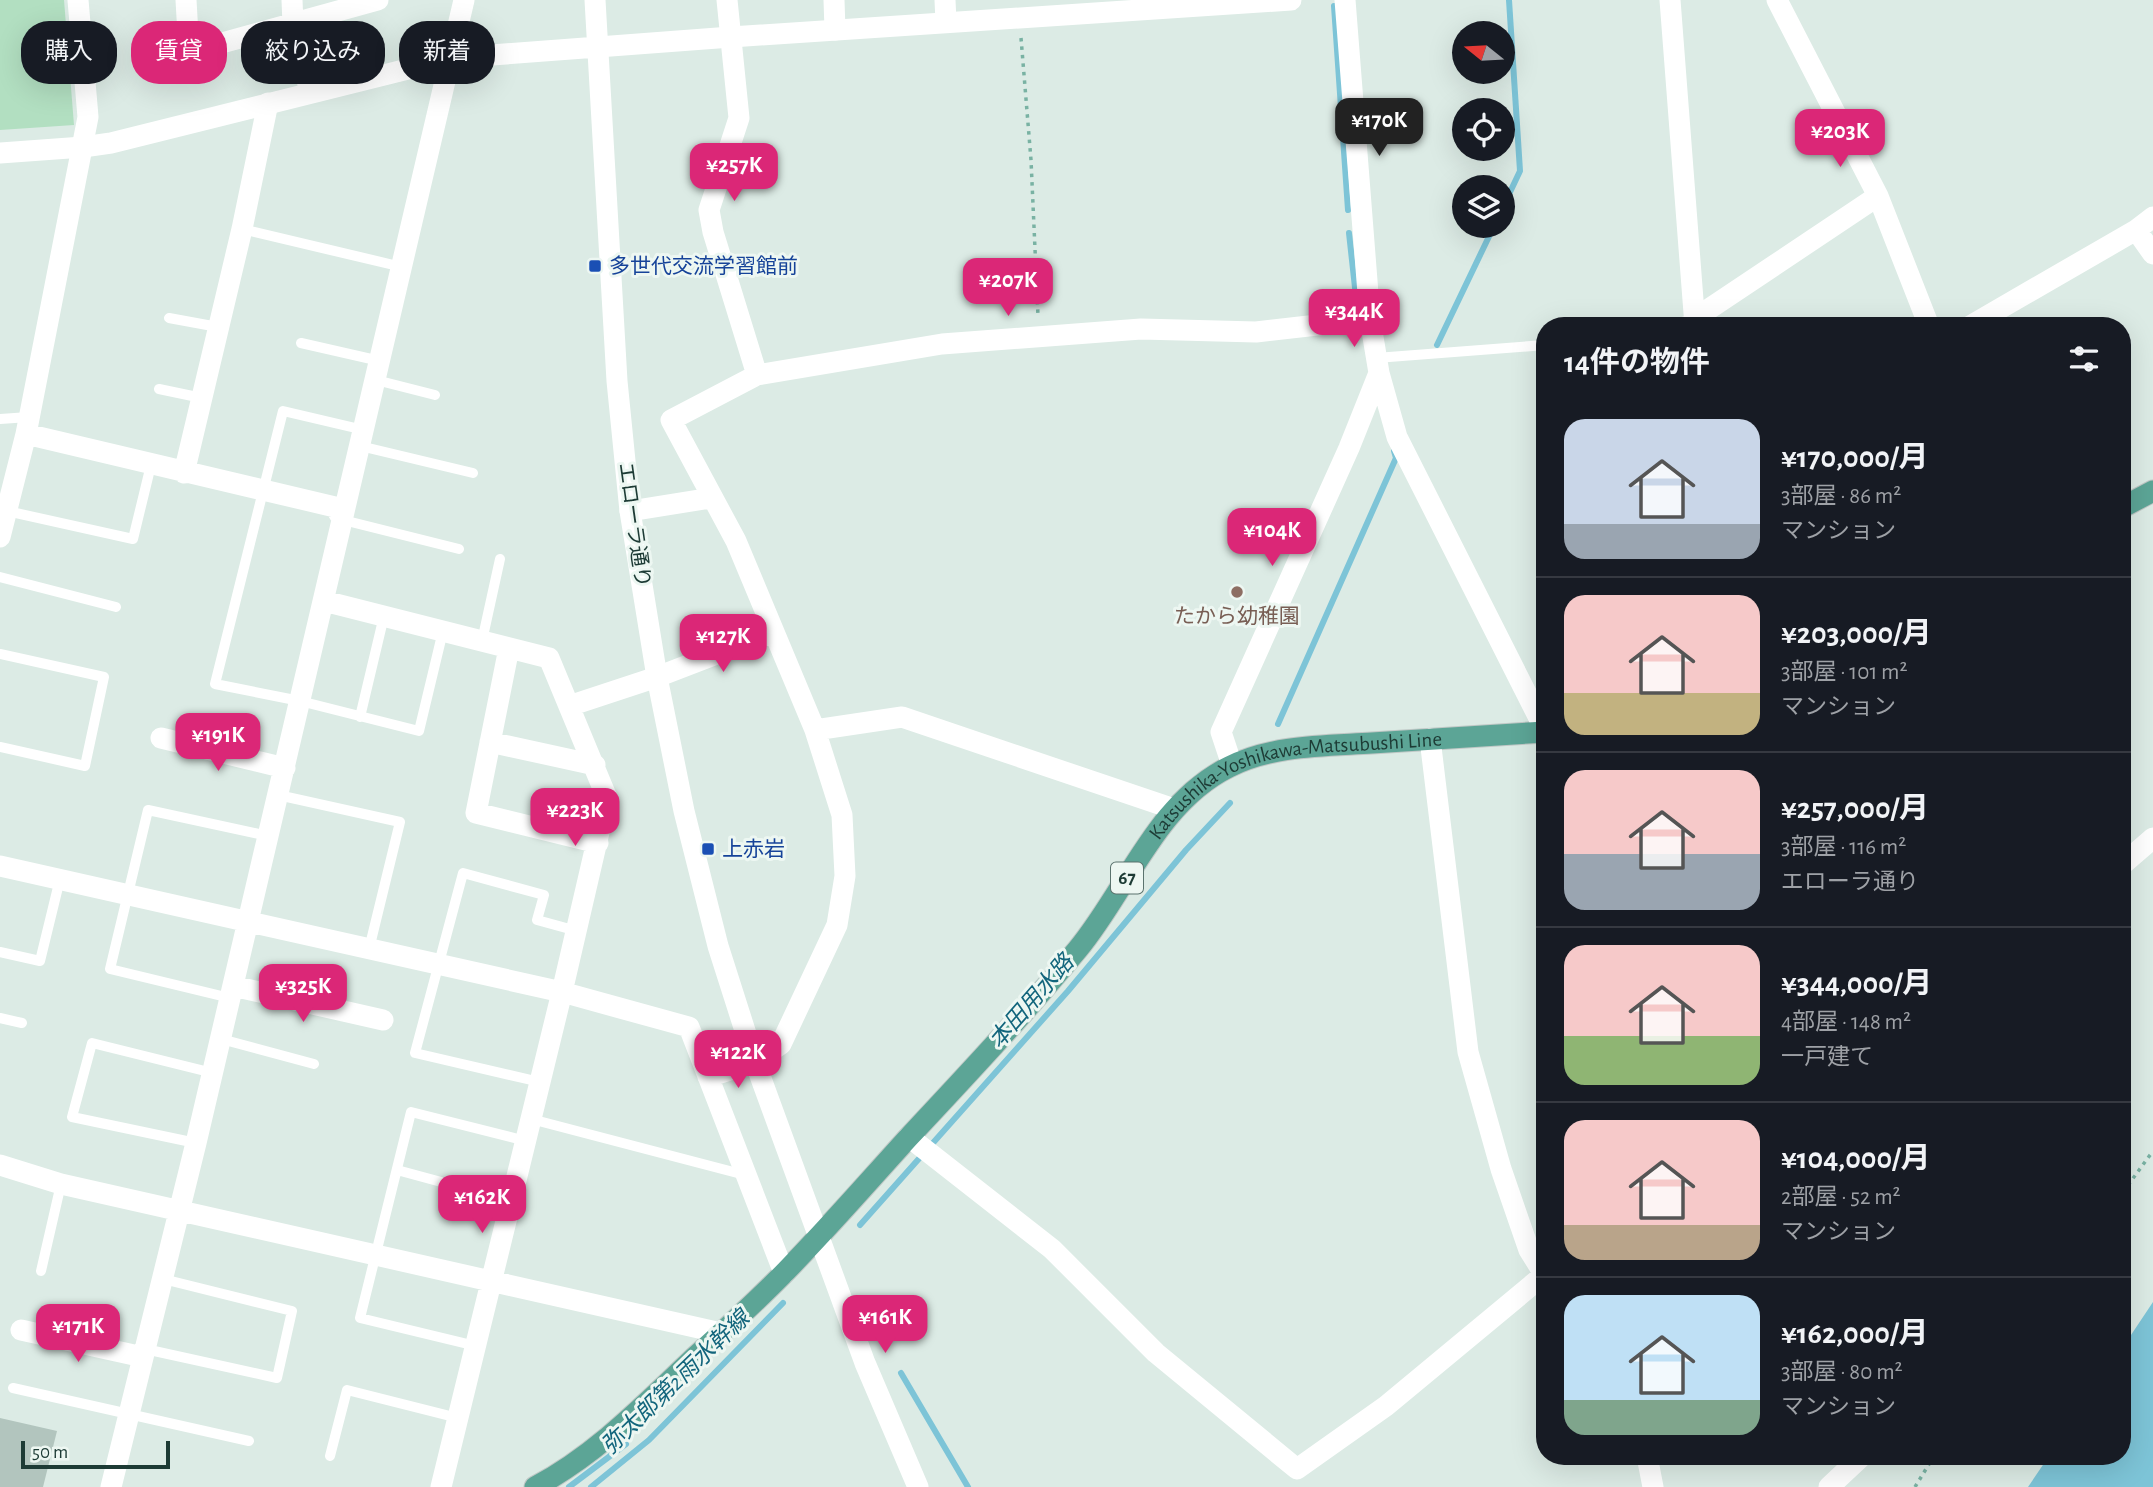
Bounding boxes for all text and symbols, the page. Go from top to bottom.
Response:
chip: 購入 [21,21,117,84]
chip: 賃貸 [131,21,227,84]
chip: 絞り込み [241,21,385,84]
chip: 新着 [399,21,495,84]
north arrow [1452,21,1516,84]
map controls [1452,21,1515,238]
button: locate [1452,98,1515,161]
pin: ¥170K [1330,99,1428,158]
text: ¥170K [1351,109,1407,132]
pin: ¥203K [1791,110,1889,169]
text: ¥203K [1811,120,1869,143]
pin: ¥257K [685,144,783,203]
text: ¥257K [706,154,762,177]
button: layers [1452,175,1515,238]
place label: 多世代交流学習館前 [609,255,798,277]
marker: 多世代交流学習館前 [587,258,603,274]
pin: ¥207K [959,258,1057,318]
text: ¥207K [979,269,1037,292]
pin: ¥344K [1305,290,1403,349]
text: ¥344K [1325,300,1383,323]
icon: filters [2065,340,2103,378]
text: 14件の物件 [1564,348,1710,378]
text: ¥170,000/月 [1781,443,1928,473]
icon: home [1620,447,1704,531]
street label: エローラ通り [615,461,654,589]
text: 3部屋 · 86 m² [1781,485,1901,508]
pin: ¥104K [1223,508,1321,568]
text: ¥104K [1243,519,1301,542]
text: マンション [1781,520,1896,543]
marker: たから幼稚園 [1229,584,1245,600]
place label: たから幼稚園 [1174,605,1300,627]
pin: ¥127K [674,614,772,674]
text: ¥203,000/月 [1781,619,1932,649]
icon: home [1620,623,1704,707]
text: ¥127K [696,625,750,648]
text: 3部屋 · 101 m² [1781,661,1908,684]
text: マンション [1781,696,1896,719]
pin: ¥191K [169,714,267,773]
text: ¥191K [191,724,245,747]
street label: Katsushika-Yoshikawa-Matsubushi Line [1145,728,1443,843]
pin: ¥223K [526,788,624,848]
text: ¥257,000/月 [1781,794,1929,824]
icon: home [1620,798,1704,882]
text: ¥223K [546,799,604,822]
text: 3部屋 · 116 m² [1781,836,1906,859]
place label: 上赤岩 [722,838,785,860]
marker: 上赤岩 [700,841,716,857]
road number: 67 [1111,862,1143,894]
text: エローラ通り [1781,871,1919,894]
water label: 本田用水路 [984,948,1080,1053]
pin: ¥325K [254,964,352,1024]
text: ¥344,000/月 [1781,969,1932,999]
icon: home [1620,973,1704,1057]
text: ¥325K [275,975,331,998]
text: 4部屋 · 148 m² [1781,1011,1911,1034]
pin: ¥122K [689,1030,787,1090]
text: ¥122K [710,1041,766,1064]
text: 一戸建て [1781,1046,1873,1069]
text: ¥104,000/月 [1781,1144,1931,1174]
icon: home [1620,1148,1704,1232]
pin: ¥162K [433,1176,531,1235]
text: ¥162K [454,1186,510,1209]
text: 2部屋 · 52 m² [1781,1186,1901,1209]
text: マンション [1781,1221,1896,1244]
pin: ¥161K [836,1296,934,1355]
pin: ¥171K [29,1304,127,1364]
water label: 弥太郎第2雨水幹線 [597,1304,756,1459]
text: ¥161K [858,1306,912,1329]
text: ¥171K [52,1315,104,1338]
text: ¥162,000/月 [1781,1319,1928,1349]
icon: home [1620,1323,1704,1407]
text: 3部屋 · 80 m² [1781,1361,1903,1384]
text: マンション [1781,1396,1896,1419]
scale bar [21,1438,170,1470]
text: 50 m [32,1443,68,1462]

